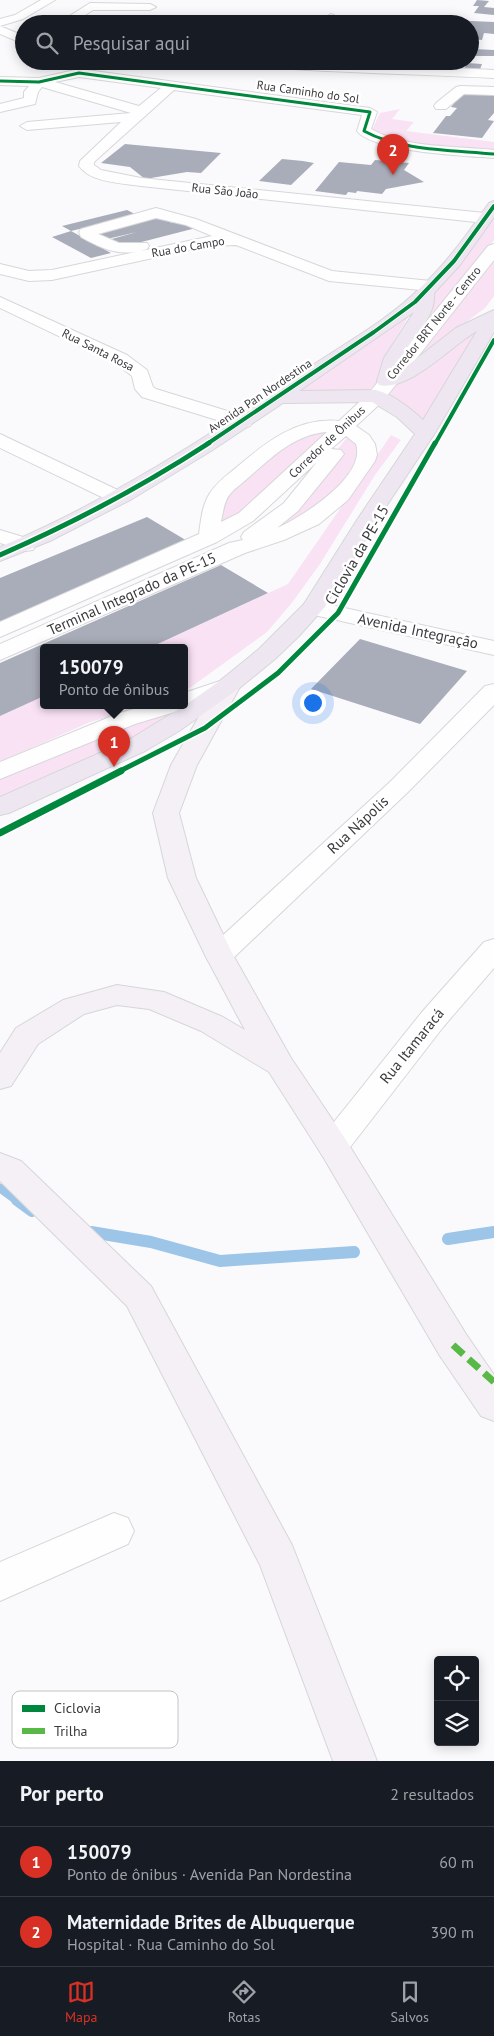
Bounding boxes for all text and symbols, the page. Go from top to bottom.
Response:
search box [15,15,479,70]
icon: search [33,29,61,57]
text: Pesquisar aqui [73,31,190,55]
street label: Rua Caminho do Sol [256,77,361,106]
pin: 2 [377,134,409,175]
street label: Rua São João [191,180,259,201]
street label: Rua do Campo [150,233,226,260]
street label: Corredor BRT Norte - Centro [383,263,484,382]
street label: Rua Santa Rosa [60,325,137,374]
street label: Avenida Pan Nordestina [205,355,314,436]
street label: Corredor de Ônibus [285,402,368,481]
street label: Ciclovia da PE-15 [320,502,393,608]
street label: Terminal Integrado da PE-15 [44,548,219,639]
street label: Avenida Integração [356,608,480,653]
popup [40,644,188,709]
text: 150079 [59,655,123,679]
text: Ponto de ônibus [59,679,169,699]
your location [300,690,326,716]
pin: 1 [98,726,130,767]
street label: Rua Nápolis [323,792,392,858]
street label: Rua Itamaracá [375,1004,448,1087]
map controls [434,1656,479,1746]
button: locate [434,1656,479,1701]
legend [12,1691,178,1748]
text: Ciclovia [54,1699,101,1717]
button: layers [434,1701,479,1746]
text: Trilha [54,1722,88,1740]
text: Por perto [20,1780,104,1807]
text: 2 resultados [390,1784,474,1804]
text: 150079 [67,1840,132,1864]
text: 1 [31,1852,41,1872]
text: 60 m [439,1852,474,1872]
text: Ponto de ônibus · Avenida Pan Nordestina [67,1864,352,1884]
text: Maternidade Brites de Albuquerque [67,1910,355,1934]
text: 2 [31,1922,41,1942]
text: 390 m [431,1922,474,1942]
text: Hospital · Rua Caminho do Sol [67,1934,275,1954]
tab: Mapa [65,1978,98,2026]
tab: Rotas [228,1978,260,2026]
tab: Salvos [390,1978,429,2026]

